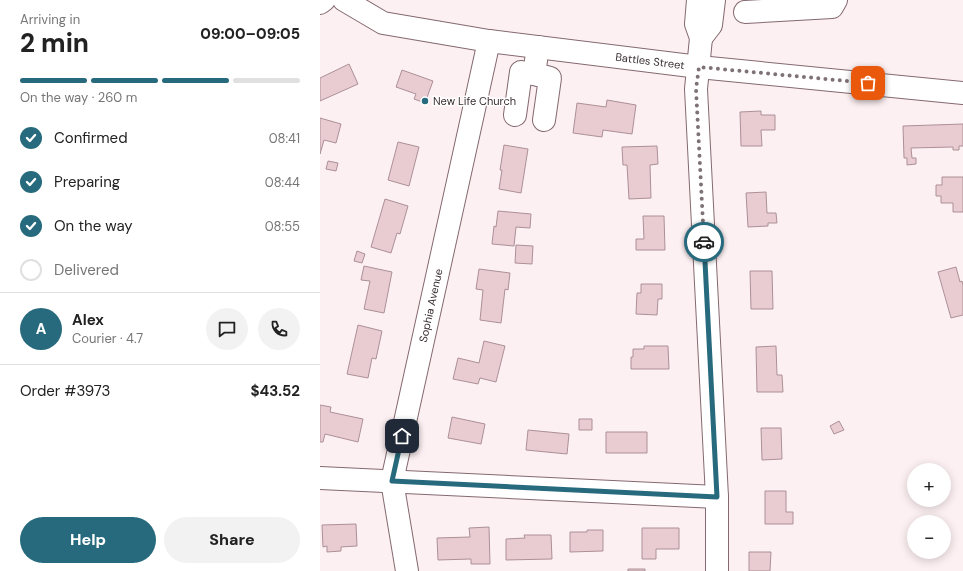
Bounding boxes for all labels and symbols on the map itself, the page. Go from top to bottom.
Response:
street label: Battles Street [615,50,685,72]
pin [851,66,885,100]
place label: New Life Church [433,94,516,108]
marker: New Life Church [420,96,430,106]
courier [684,222,724,262]
street label: Sophia Avenue [416,267,446,344]
pin [385,419,419,453]

